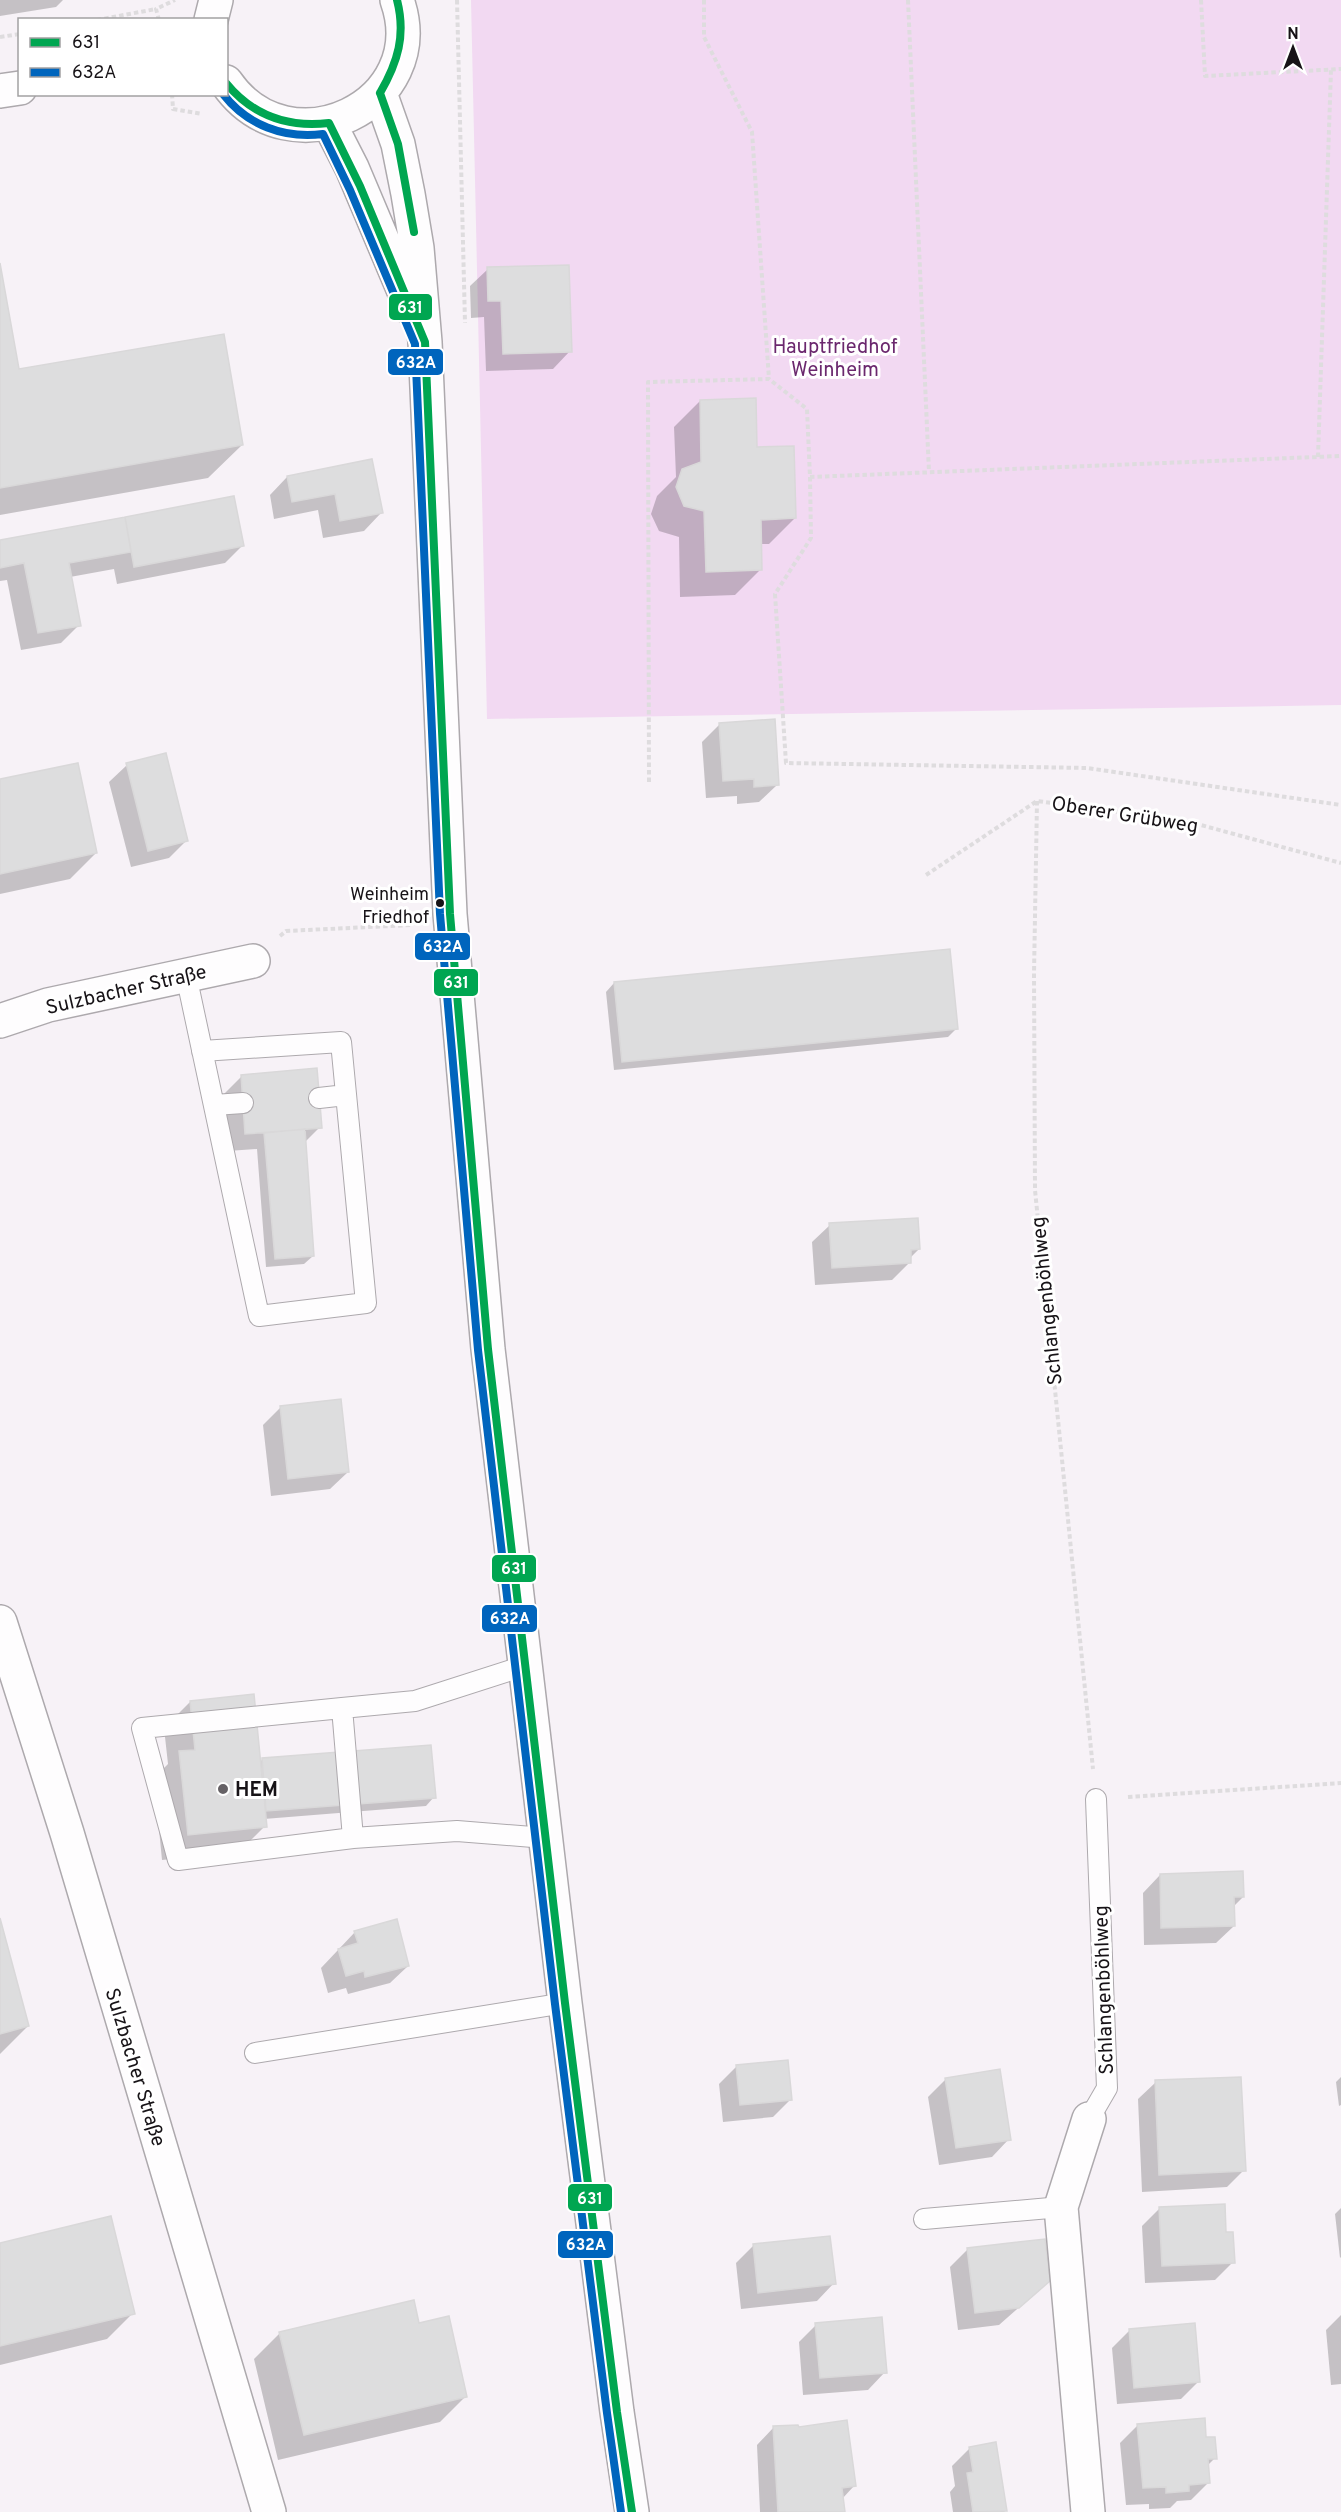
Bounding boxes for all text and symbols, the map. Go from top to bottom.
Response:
legend [18,18,228,96]
north arrow [1263,18,1323,78]
text: N [1287,25,1299,45]
text: 631 [72,32,100,55]
text: 632A [72,62,116,85]
line badge: 631 [388,293,433,321]
text: 631 [397,299,423,319]
park label: Hauptfriedhof Weinheim [773,335,898,384]
line badge: 632A [387,348,444,376]
text: 632A [396,354,436,374]
street label: Oberer Grübweg [1049,792,1200,840]
place label: Weinheim Friedhof [350,884,429,930]
marker: Weinheim Friedhof [434,897,446,909]
line badge: 632A [414,932,471,961]
text: 632A [423,938,463,958]
street label: Sulzbacher Straße [44,960,209,1022]
line badge: 631 [433,968,479,997]
text: 631 [443,974,469,994]
street label: Schlangenböhlweg [1026,1215,1070,1386]
line badge: 631 [491,1554,537,1583]
text: 631 [501,1560,527,1580]
line badge: 632A [481,1604,538,1633]
text: 632A [490,1610,530,1630]
place label: HEM [235,1778,278,1804]
marker: HEM [216,1782,230,1796]
street label: Schlangenböhlweg [1089,1905,1121,2075]
street label: Sulzbacher Straße [98,1985,171,2150]
line badge: 631 [567,2183,613,2212]
text: 631 [577,2190,603,2210]
line badge: 632A [557,2230,614,2259]
text: 632A [566,2236,606,2256]

